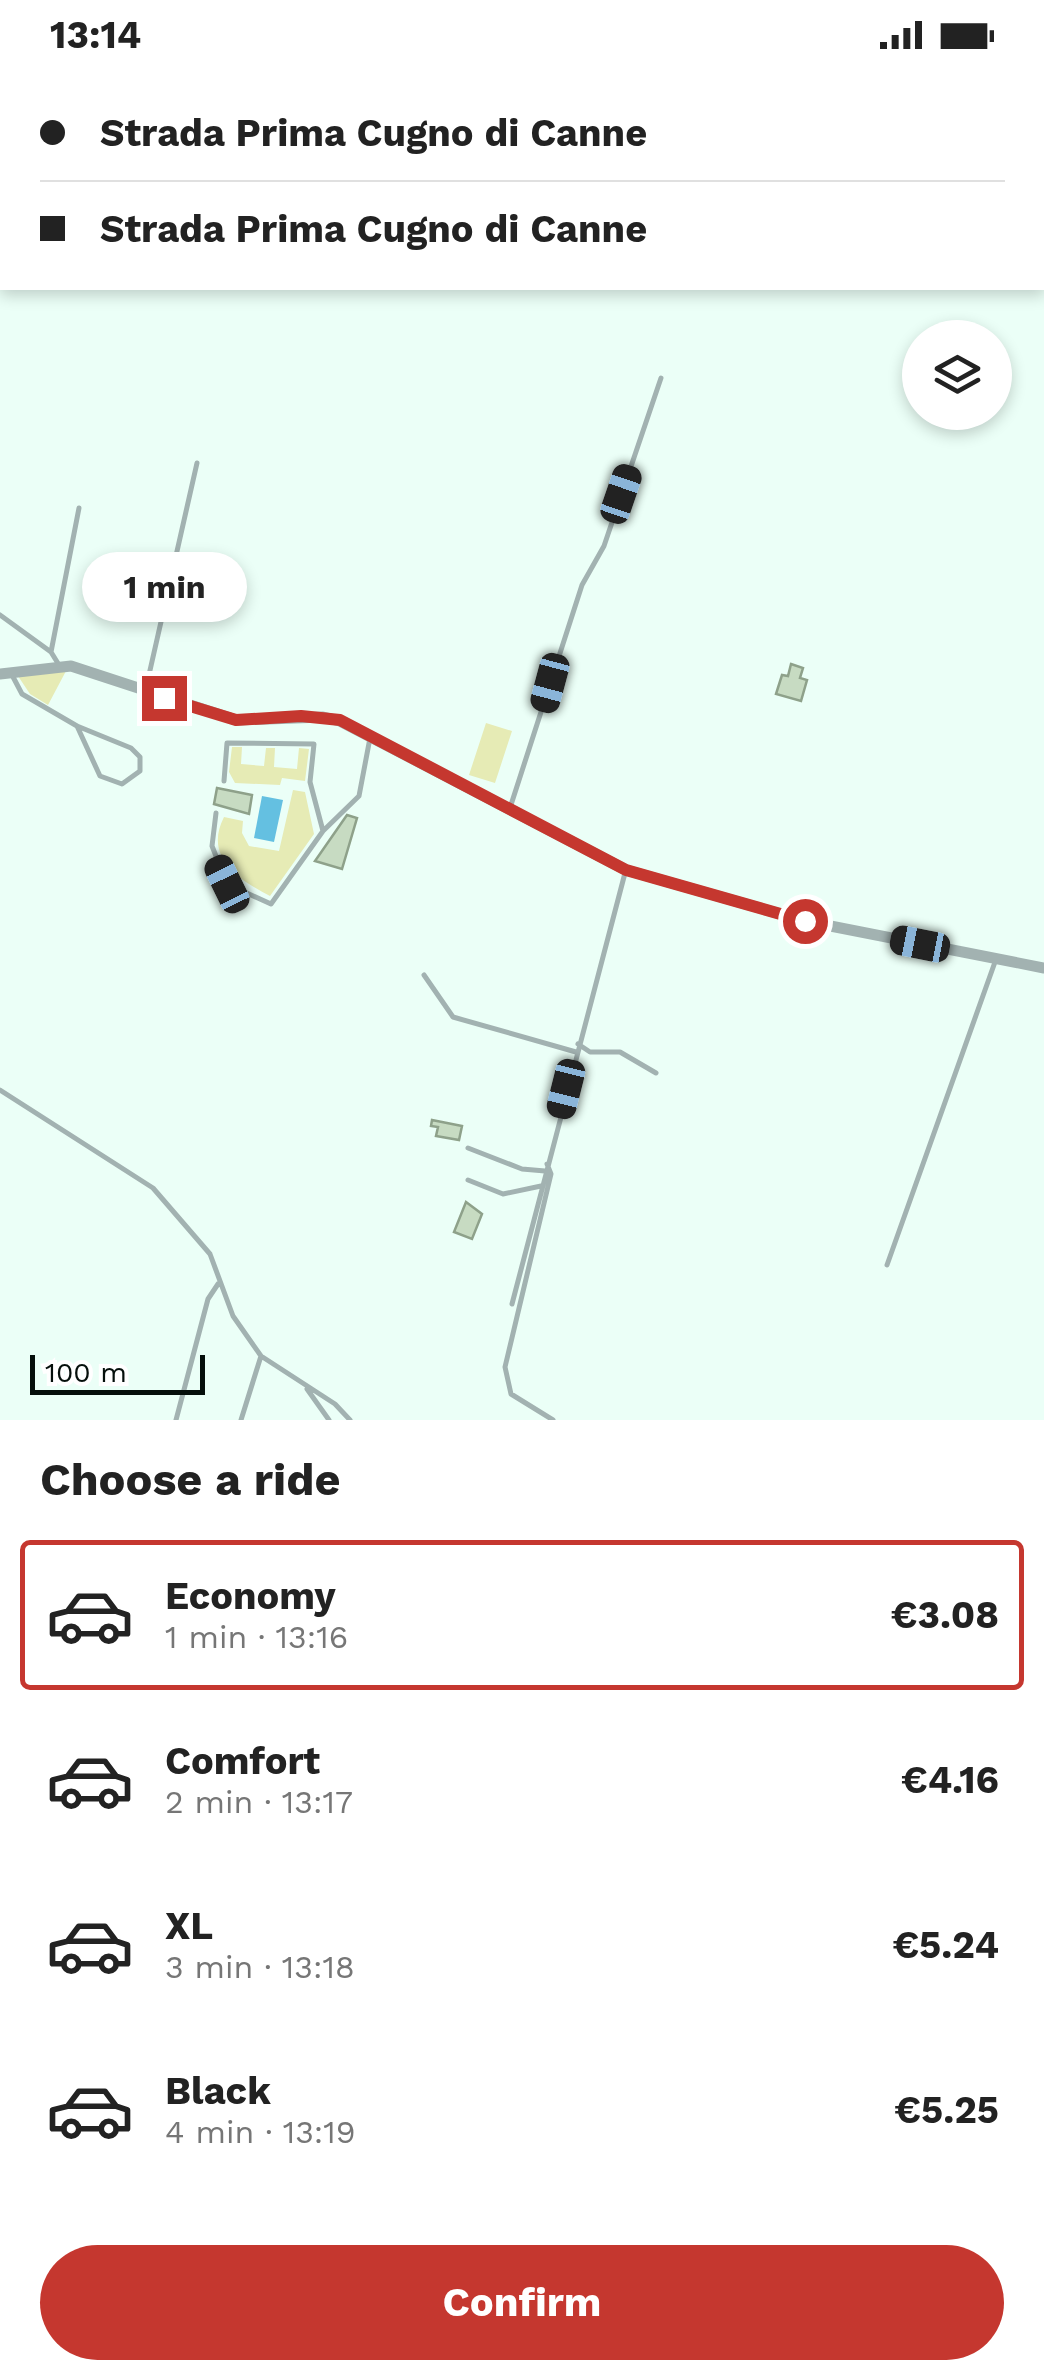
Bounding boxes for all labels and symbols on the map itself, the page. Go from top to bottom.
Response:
car [597,461,645,527]
callout: 1 min [81,553,246,623]
car [528,650,572,716]
route end [142,676,187,721]
car [200,850,254,918]
route start [783,899,828,944]
car [888,924,952,964]
car [544,1056,588,1122]
scale bar [30,1350,205,1394]

